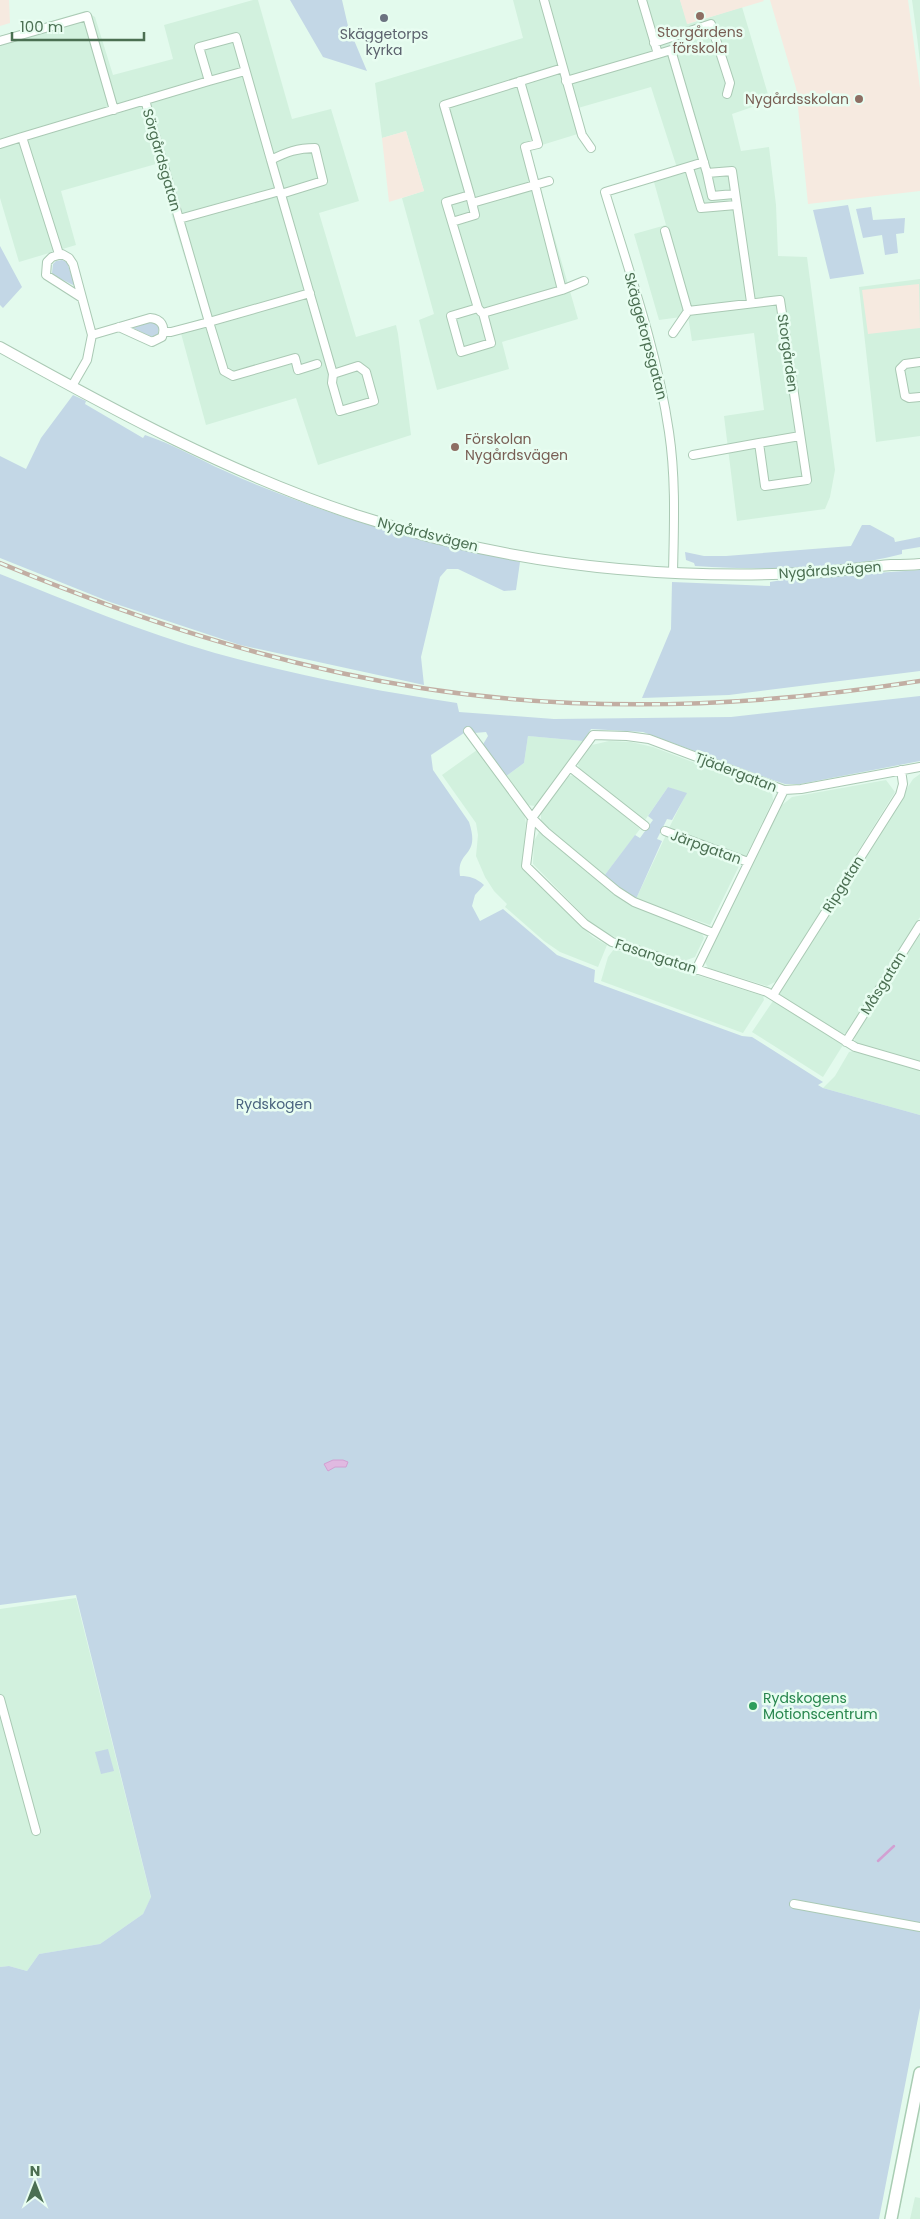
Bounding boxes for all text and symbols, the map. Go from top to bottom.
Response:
scale bar [12,10,145,42]
marker: Storgårdens förskola [694,10,706,22]
marker: Skäggetorps kyrka [378,12,390,24]
text: 100 m [20,16,63,37]
place label: Storgårdens förskola [657,22,743,58]
place label: Skäggetorps kyrka [340,24,428,60]
place label: Nygårdsskolan [745,89,849,109]
marker: Nygårdsskolan [853,93,865,105]
street label: Sörgårdsgatan [138,106,186,214]
street label: Skäggetorpsgatan [619,270,673,402]
street label: Storgården [773,313,803,393]
place label: Förskolan Nygårdsvägen [465,429,568,465]
marker: Förskolan Nygårdsvägen [449,441,461,453]
street label: Nygårdsvägen [376,512,480,556]
street label: Nygårdsvägen [778,556,882,584]
street label: Tjädergatan [692,747,780,797]
street label: Järpgatan [668,825,744,869]
street label: Ripgatan [818,852,868,916]
street label: Fasangatan [613,933,699,979]
street label: Måsgatan [856,947,910,1019]
park label: Rydskogen [236,1094,312,1114]
place label: Rydskogens Motionscentrum [763,1688,878,1724]
marker: Rydskogens Motionscentrum [747,1700,759,1712]
north arrow [10,2159,60,2209]
text: N [30,2161,40,2181]

